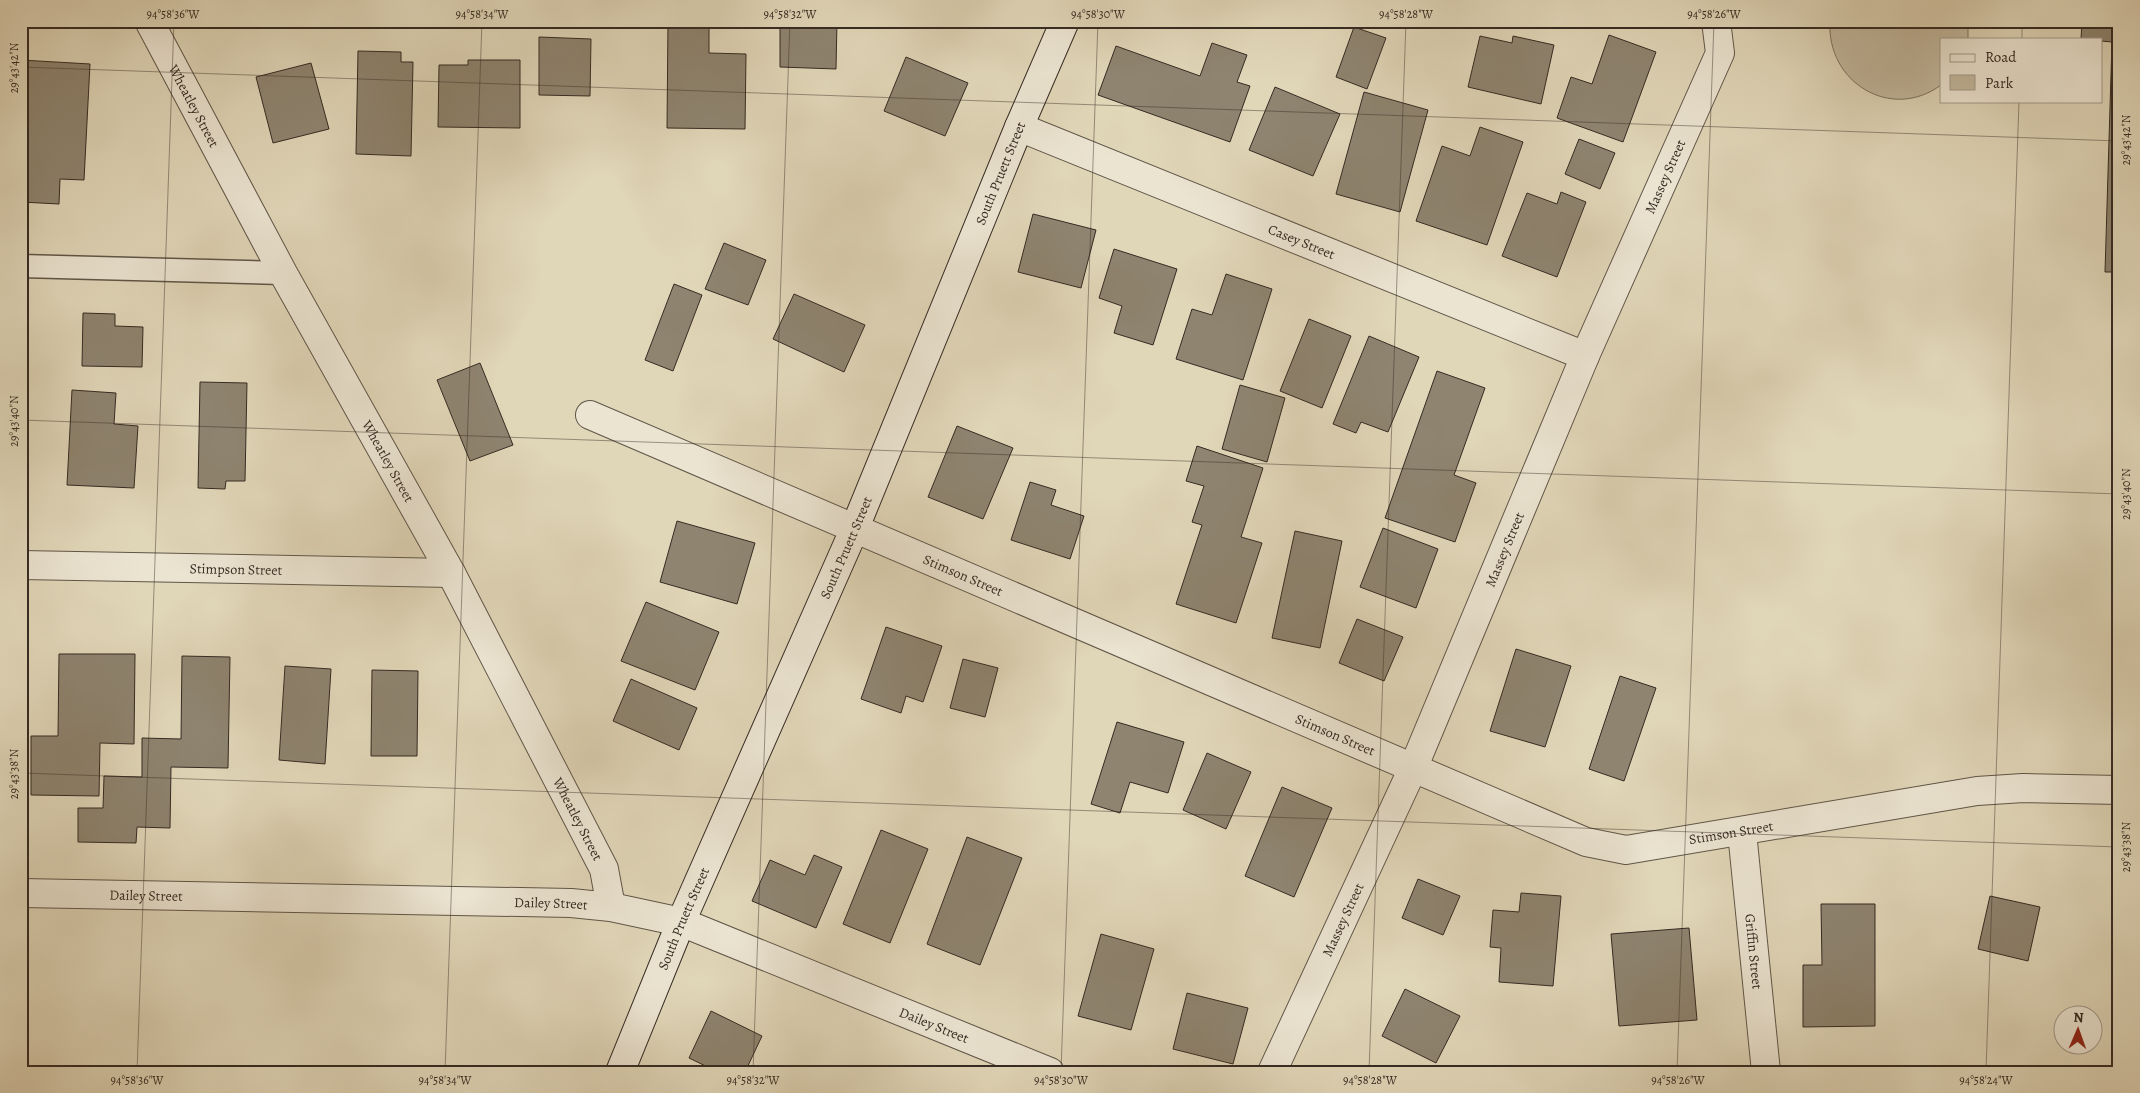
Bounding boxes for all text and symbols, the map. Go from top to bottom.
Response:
text: 94°58'36"W [147,6,200,22]
text: 94°58'34"W [456,6,509,22]
text: 94°58'32"W [763,6,817,22]
text: 94°58'30"W [1071,6,1126,22]
text: 94°58'28"W [1379,6,1434,22]
text: 94°58'26"W [1687,6,1742,22]
legend [1940,38,2102,102]
text: 29°43'42"N [6,42,22,93]
text: Road [1985,47,2017,67]
street label: Wheatley Street [163,60,224,151]
text: Park [1985,73,2014,93]
text: 29°43'42"N [2118,114,2134,165]
street label: South Pruett Street [971,118,1030,228]
street label: Massey Street [1641,136,1690,217]
street label: Casey Street [1265,220,1338,264]
text: 29°43'40"N [6,395,22,447]
street label: Wheatley Street [357,416,419,506]
text: 29°43'40"N [2118,468,2134,520]
street label: South Pruett Street [816,493,877,602]
street label: Massey Street [1481,509,1529,590]
street label: Stimson Street [920,550,1006,601]
street label: Stimpson Street [189,559,283,580]
street label: Stimson Street [1292,709,1378,761]
text: 29°43'38"N [6,748,22,799]
street label: Wheatley Street [548,773,607,864]
street label: Stimson Street [1688,816,1775,849]
text: 29°43'38"N [2118,821,2134,872]
street label: South Pruett Street [653,864,714,973]
street label: Massey Street [1318,880,1369,960]
street label: Dailey Street [109,886,183,906]
street label: Dailey Street [514,893,589,915]
street label: Griffin Street [1740,913,1767,990]
street label: Dailey Street [896,1003,972,1048]
north arrow [2052,1006,2102,1056]
text: N [2073,1008,2084,1027]
text: 94°58'36"W [111,1072,164,1088]
text: 94°58'34"W [419,1072,472,1088]
text: 94°58'32"W [726,1072,780,1088]
text: 94°58'30"W [1034,1072,1089,1088]
text: 94°58'28"W [1343,1072,1398,1088]
text: 94°58'26"W [1651,1072,1706,1088]
text: 94°58'24"W [1959,1072,2014,1088]

